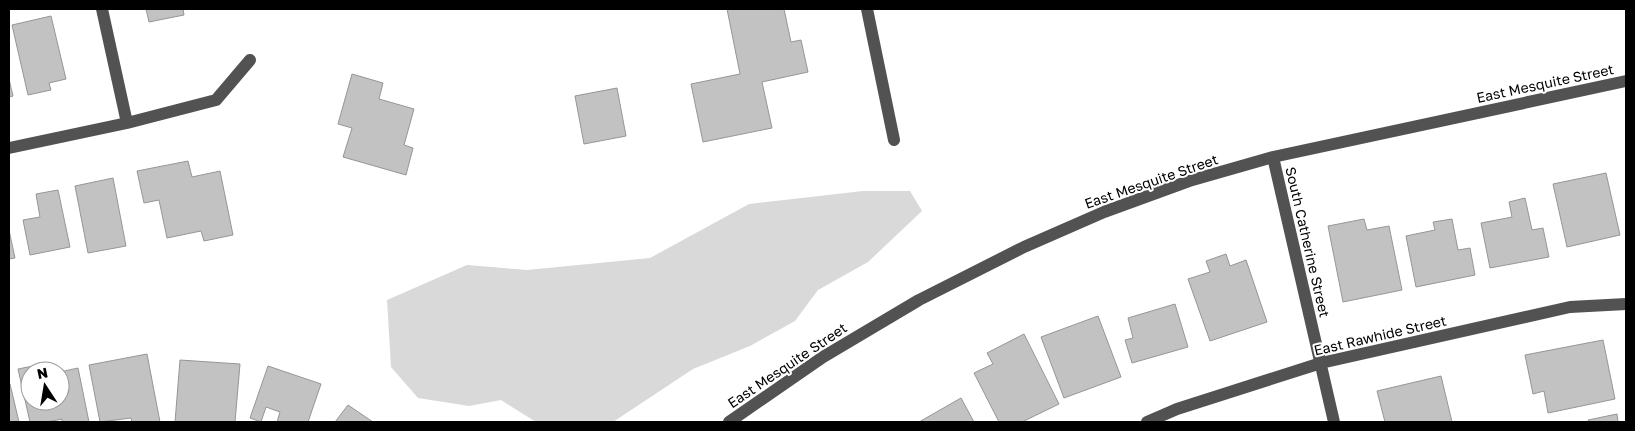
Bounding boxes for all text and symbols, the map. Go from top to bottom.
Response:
street label: East Mesquite Street [1475,60,1615,106]
street label: East Mesquite Street [1082,150,1220,212]
street label: South Catherine Street [1282,165,1334,319]
street label: East Rawhide Street [1312,311,1448,359]
street label: East Mesquite Street [724,319,850,411]
north arrow [20,361,70,411]
text: N [35,363,49,382]

